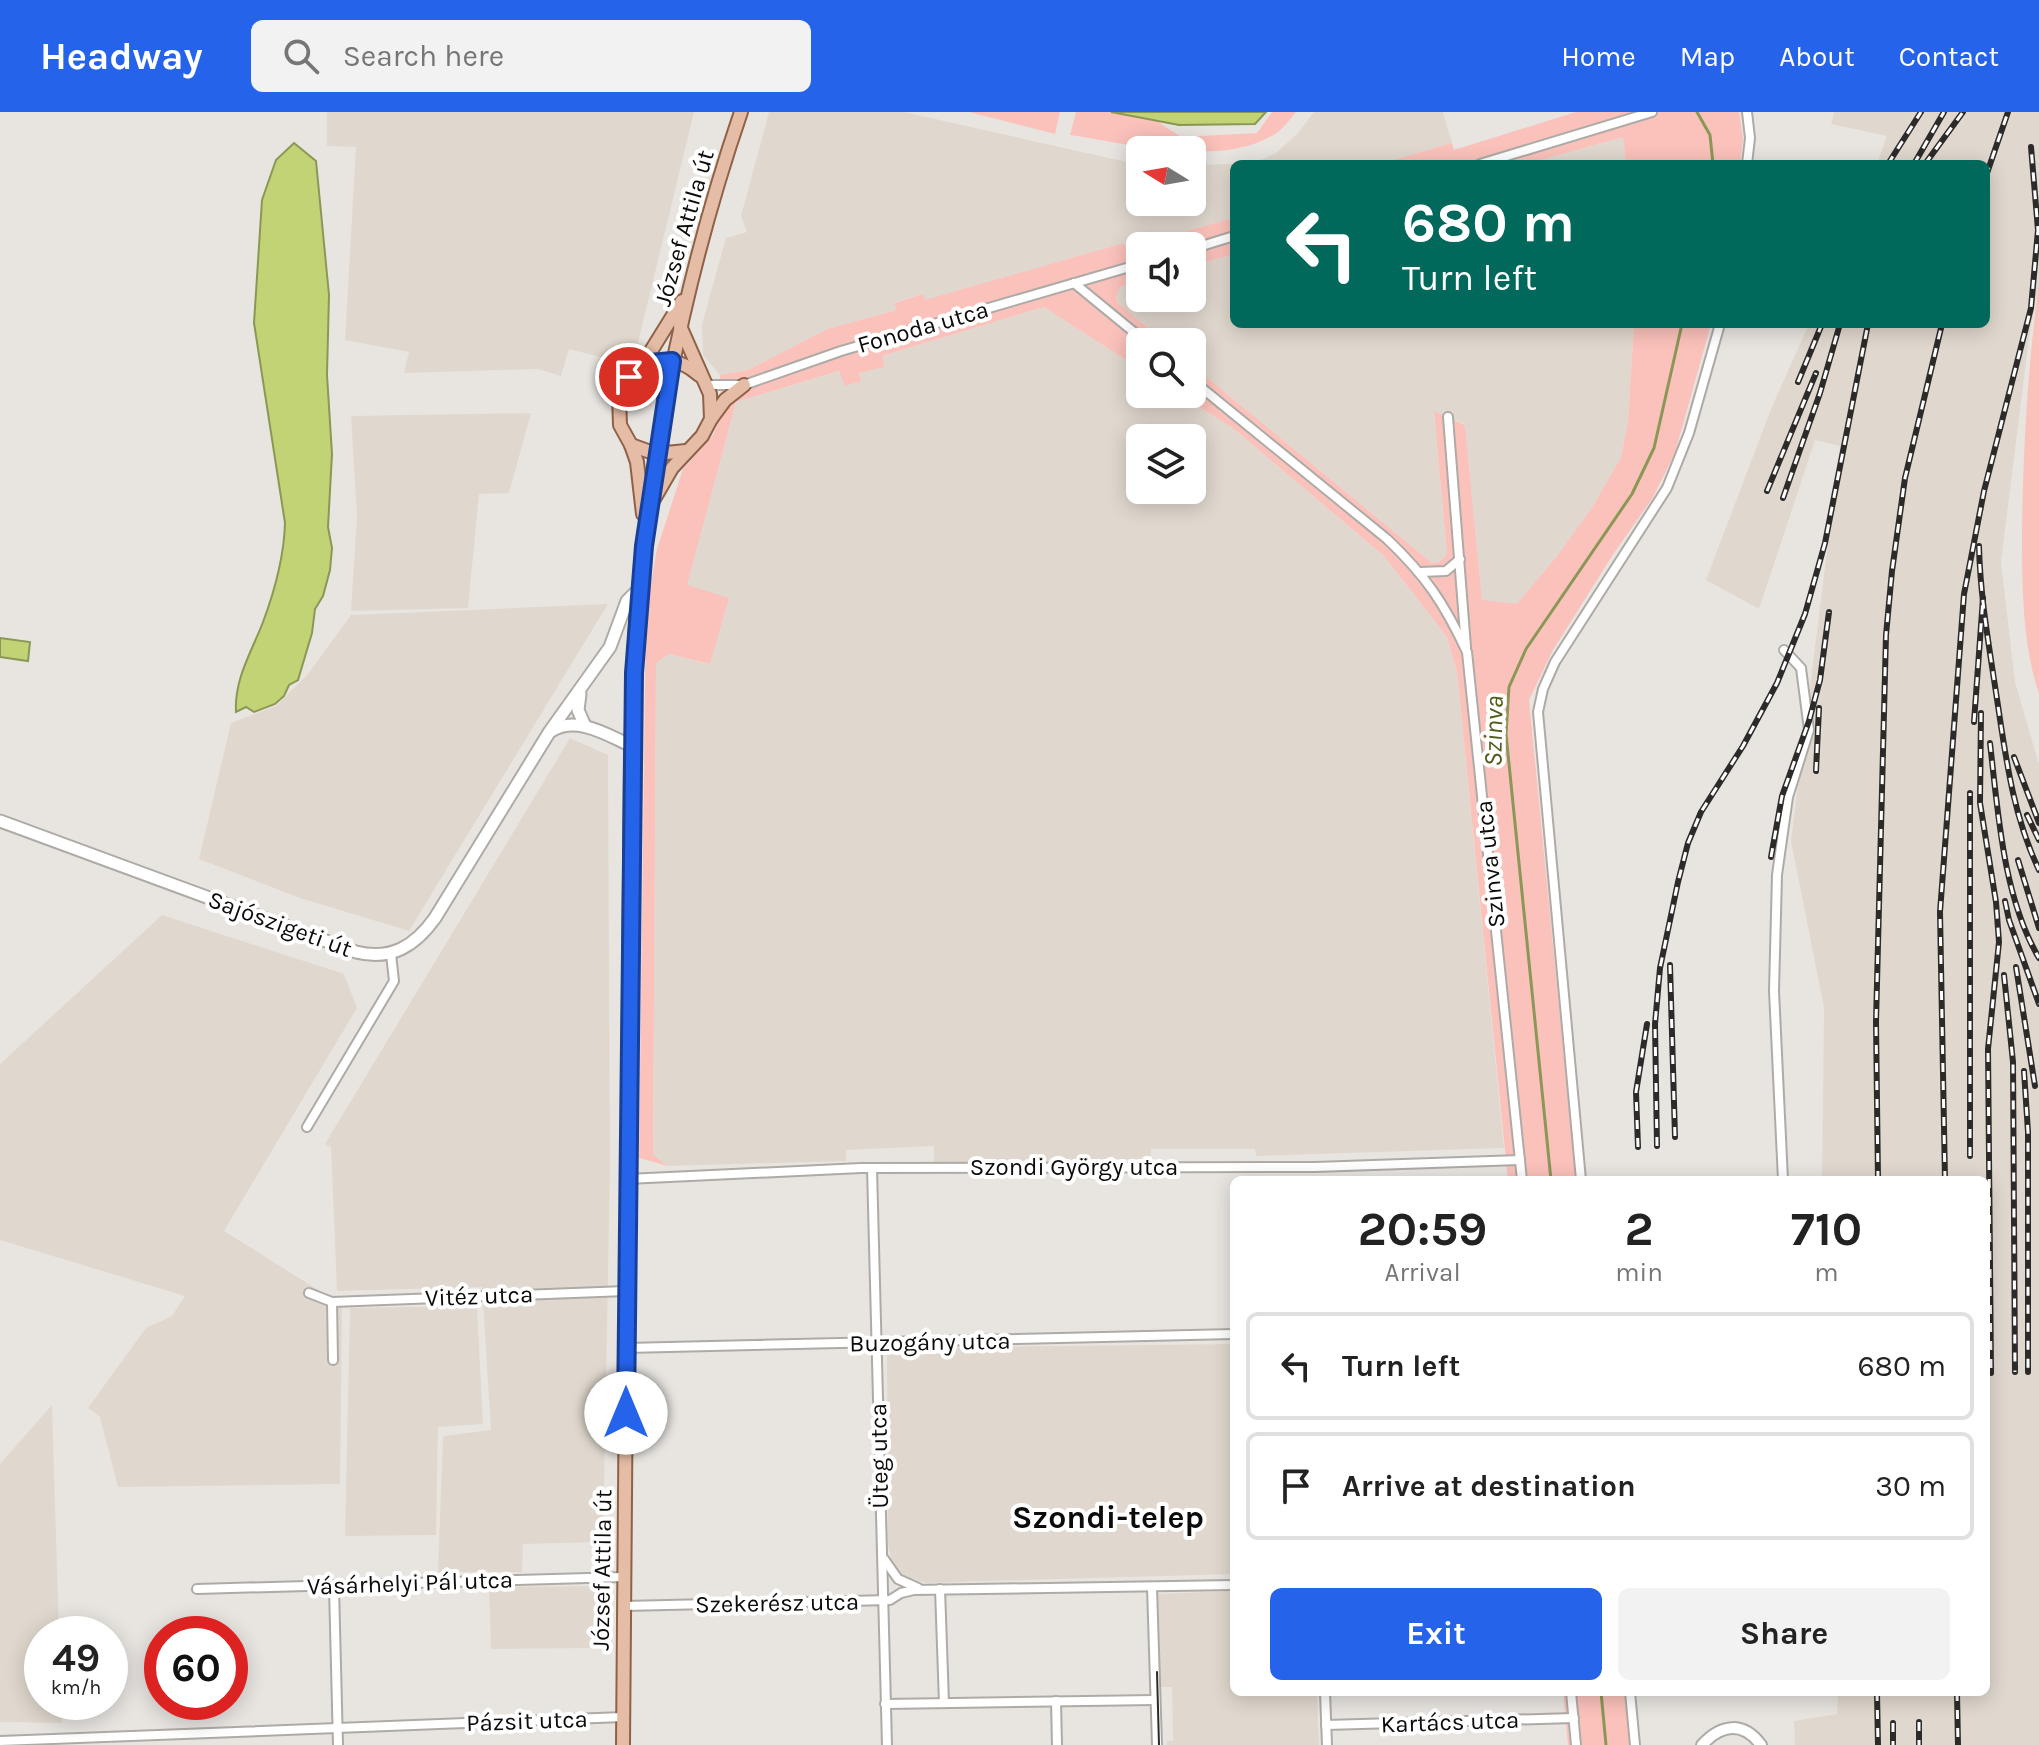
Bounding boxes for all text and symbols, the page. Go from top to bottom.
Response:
search box [251,20,811,92]
text: Headway [40,34,203,79]
icon: search [279,34,323,78]
text: Search here [343,38,504,74]
text: Home [1561,40,1636,73]
text: Map [1680,40,1735,73]
text: About [1779,40,1855,73]
text: Contact [1899,40,1999,73]
north arrow [1126,136,1206,216]
map controls [1126,136,1206,504]
street label: József Attila út [648,147,720,309]
text: 680 m [1402,190,1575,255]
icon: left [1270,192,1374,296]
button: sound [1126,232,1206,312]
text: Turn left [1402,257,1537,299]
street label: Fonoda utca [854,295,992,359]
button: search [1126,328,1206,408]
pin [595,343,663,411]
icon: arrive [607,355,651,399]
button: layers [1126,424,1206,504]
water label: Szinva [1477,695,1510,767]
street label: Szinva utca [1469,799,1511,929]
street label: Sajószigeti út [204,885,356,963]
street label: Szondi György utca [970,1153,1178,1181]
text: 20:59 [1358,1201,1487,1257]
text: 2 [1625,1201,1654,1257]
text: 710 [1791,1201,1862,1257]
text: Arrival [1385,1257,1461,1288]
text: min [1615,1257,1663,1288]
text: m [1814,1257,1839,1288]
street label: Vitéz utca [424,1280,534,1312]
street label: Buzogány utca [849,1327,1011,1357]
icon: left [1274,1344,1318,1388]
text: Turn left [1342,1348,1460,1384]
text: 680 m [1857,1348,1946,1384]
position arrow [584,1371,668,1455]
street label: Üteg utca [864,1403,894,1509]
icon: arrive [1274,1464,1318,1508]
text: Arrive at destination [1342,1468,1636,1504]
text: 30 m [1875,1468,1946,1504]
street label: József Attila út [587,1489,617,1651]
district label: Szondi-telep [1012,1499,1204,1536]
street label: Vásárhelyi Pál utca [307,1565,513,1601]
street label: Szekerész utca [695,1588,859,1618]
button: Exit [1270,1588,1602,1680]
button: Share [1618,1588,1950,1680]
speed limit sign: 60 [144,1616,248,1720]
text: 49 [52,1634,100,1681]
text: km/h [51,1676,101,1699]
street label: Pázsit utca [466,1705,588,1737]
street label: Kartács utca [1380,1706,1520,1738]

